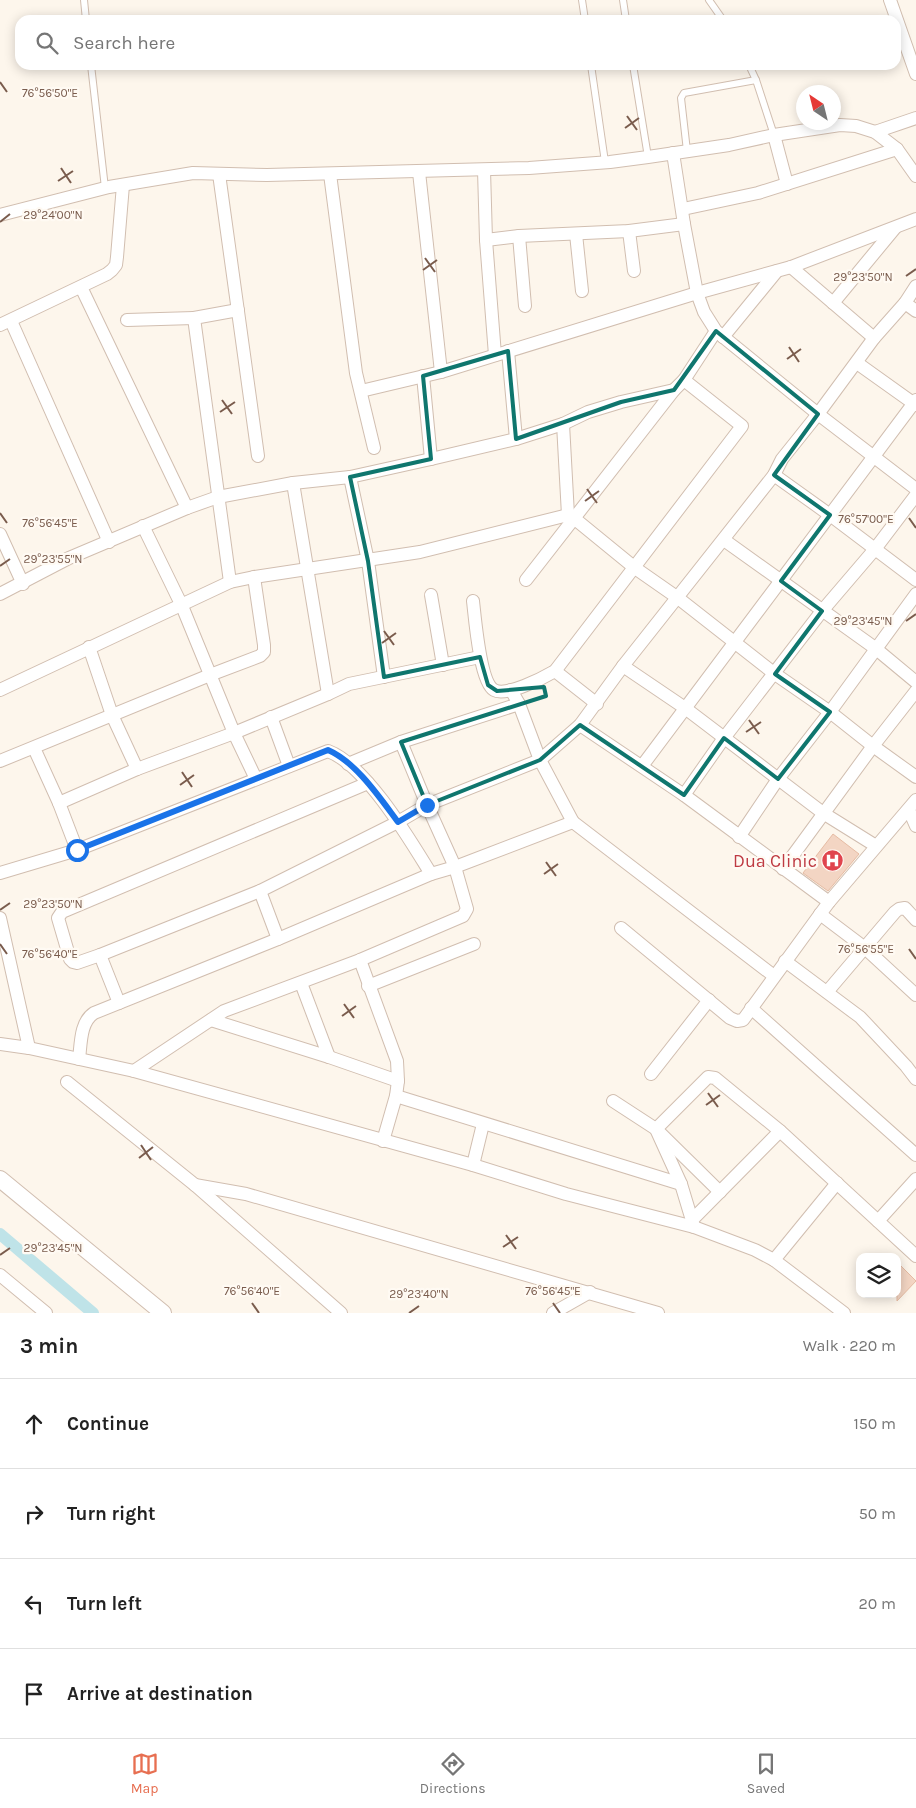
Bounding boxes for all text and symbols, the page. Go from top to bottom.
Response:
search box [15,15,901,70]
icon: search [33,29,61,57]
text: Search here [73,32,175,54]
north arrow [796,85,841,130]
text: 76°56'50"E [22,86,78,100]
text: 29°24'00"N [23,208,83,222]
text: 29°23'50"N [833,270,893,284]
text: 76°57'00"E [838,512,894,526]
text: 76°56'45"E [22,516,78,530]
text: 29°23'55"N [23,552,83,566]
text: 29°23'45"N [833,614,893,628]
route end [416,794,439,817]
route start [66,839,89,862]
hospital icon: Dua Clinic [821,849,845,873]
place label: Dua Clinic [733,850,817,872]
text: 29°23'50"N [23,897,83,911]
text: 76°56'55"E [838,942,894,956]
text: 76°56'40"E [22,947,78,961]
text: 29°23'45"N [23,1241,83,1255]
map controls [856,1253,901,1298]
button: layers [856,1253,901,1298]
text: 76°56'40"E [224,1284,280,1298]
text: 76°56'45"E [525,1284,581,1298]
text: 29°23'40"N [389,1287,449,1301]
text: 3 min [20,1334,78,1358]
text: Walk · 220 m [803,1336,896,1355]
icon: ahead [20,1410,48,1438]
text: Continue [67,1413,149,1435]
text: 150 m [853,1414,896,1433]
icon: right [20,1500,48,1528]
text: Turn right [67,1503,156,1525]
text: 50 m [859,1504,896,1523]
icon: left [20,1590,48,1618]
text: Turn left [67,1593,142,1615]
text: 20 m [858,1594,896,1613]
icon: arrive [20,1680,48,1708]
text: Arrive at destination [67,1683,253,1705]
tab: Map [131,1750,159,1797]
tab: Directions [420,1750,486,1797]
tab: Saved [747,1750,785,1797]

